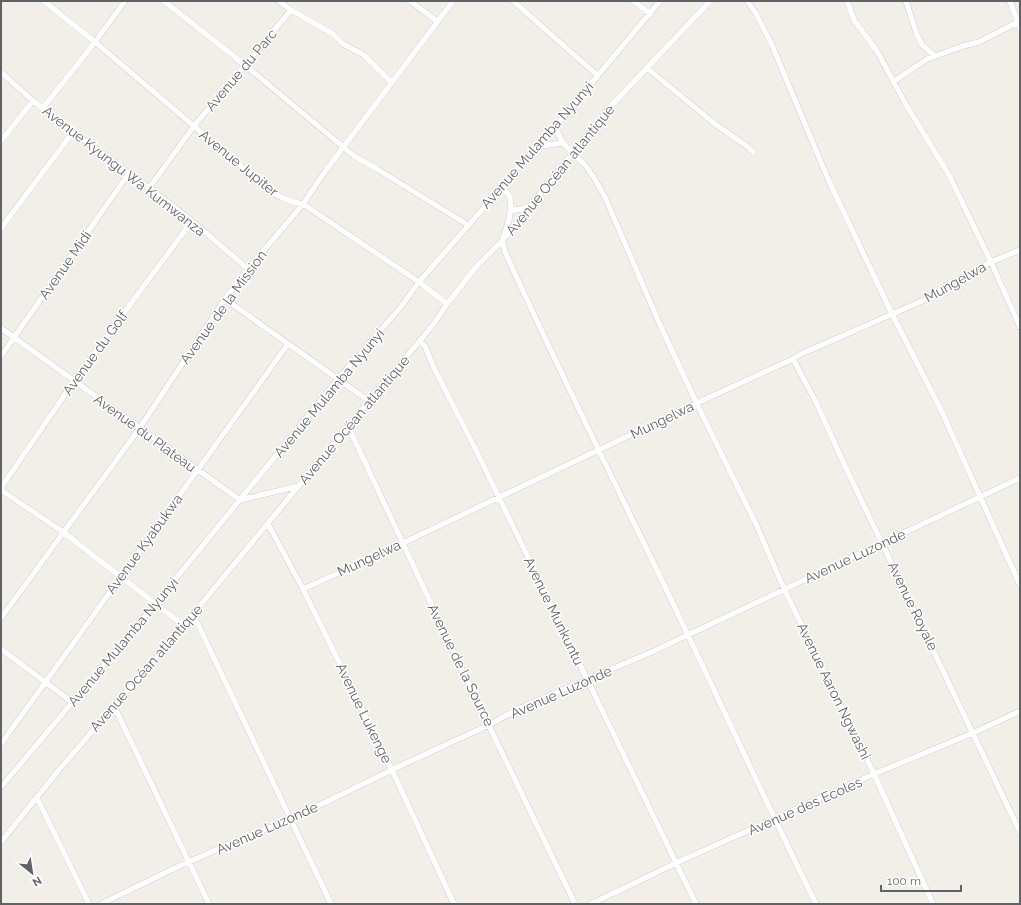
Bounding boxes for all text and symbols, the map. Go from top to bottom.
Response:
street label: Avenue du Parc [202,26,280,114]
street label: Avenue Mulamba Nyunyi [478,78,596,212]
street label: Avenue Océan atlantique [502,102,618,238]
street label: Avenue Kyungu Wa Kumwanza [40,103,208,239]
street label: Avenue Jupiter [196,126,282,200]
street label: Avenue Midi [36,228,94,302]
street label: Avenue de la Mission [176,247,270,367]
street label: Mungelwa [921,259,989,305]
street label: Avenue du Golf [59,307,132,398]
street label: Avenue Mulamba Nyunyi [271,325,387,461]
street label: Avenue Océan atlantique [295,352,413,488]
street label: Avenue du Plateau [91,391,199,475]
street label: Mungelwa [628,398,696,442]
street label: Avenue Kyabukwa [102,491,186,597]
street label: Avenue Luzonde [802,526,908,586]
street label: Mungelwa [335,536,403,580]
street label: Avenue Munkuntu [521,554,587,668]
street label: Avenue Royale [885,559,941,653]
street label: Avenue Mulamba Nyunyi [65,574,181,710]
street label: Avenue Océan atlantique [86,601,206,735]
street label: Avenue de la Source [424,601,498,729]
street label: Avenue Aaron Ngwashi [794,620,874,762]
street label: Avenue Lukenge [333,660,395,766]
street label: Avenue Luzonde [508,662,614,722]
street label: Avenue des Ecoles [746,774,865,838]
street label: Avenue Luzonde [214,798,320,858]
north arrow [12,853,52,893]
scale bar [881,867,961,893]
text: N [30,873,44,889]
text: 100 m [887,874,921,888]

